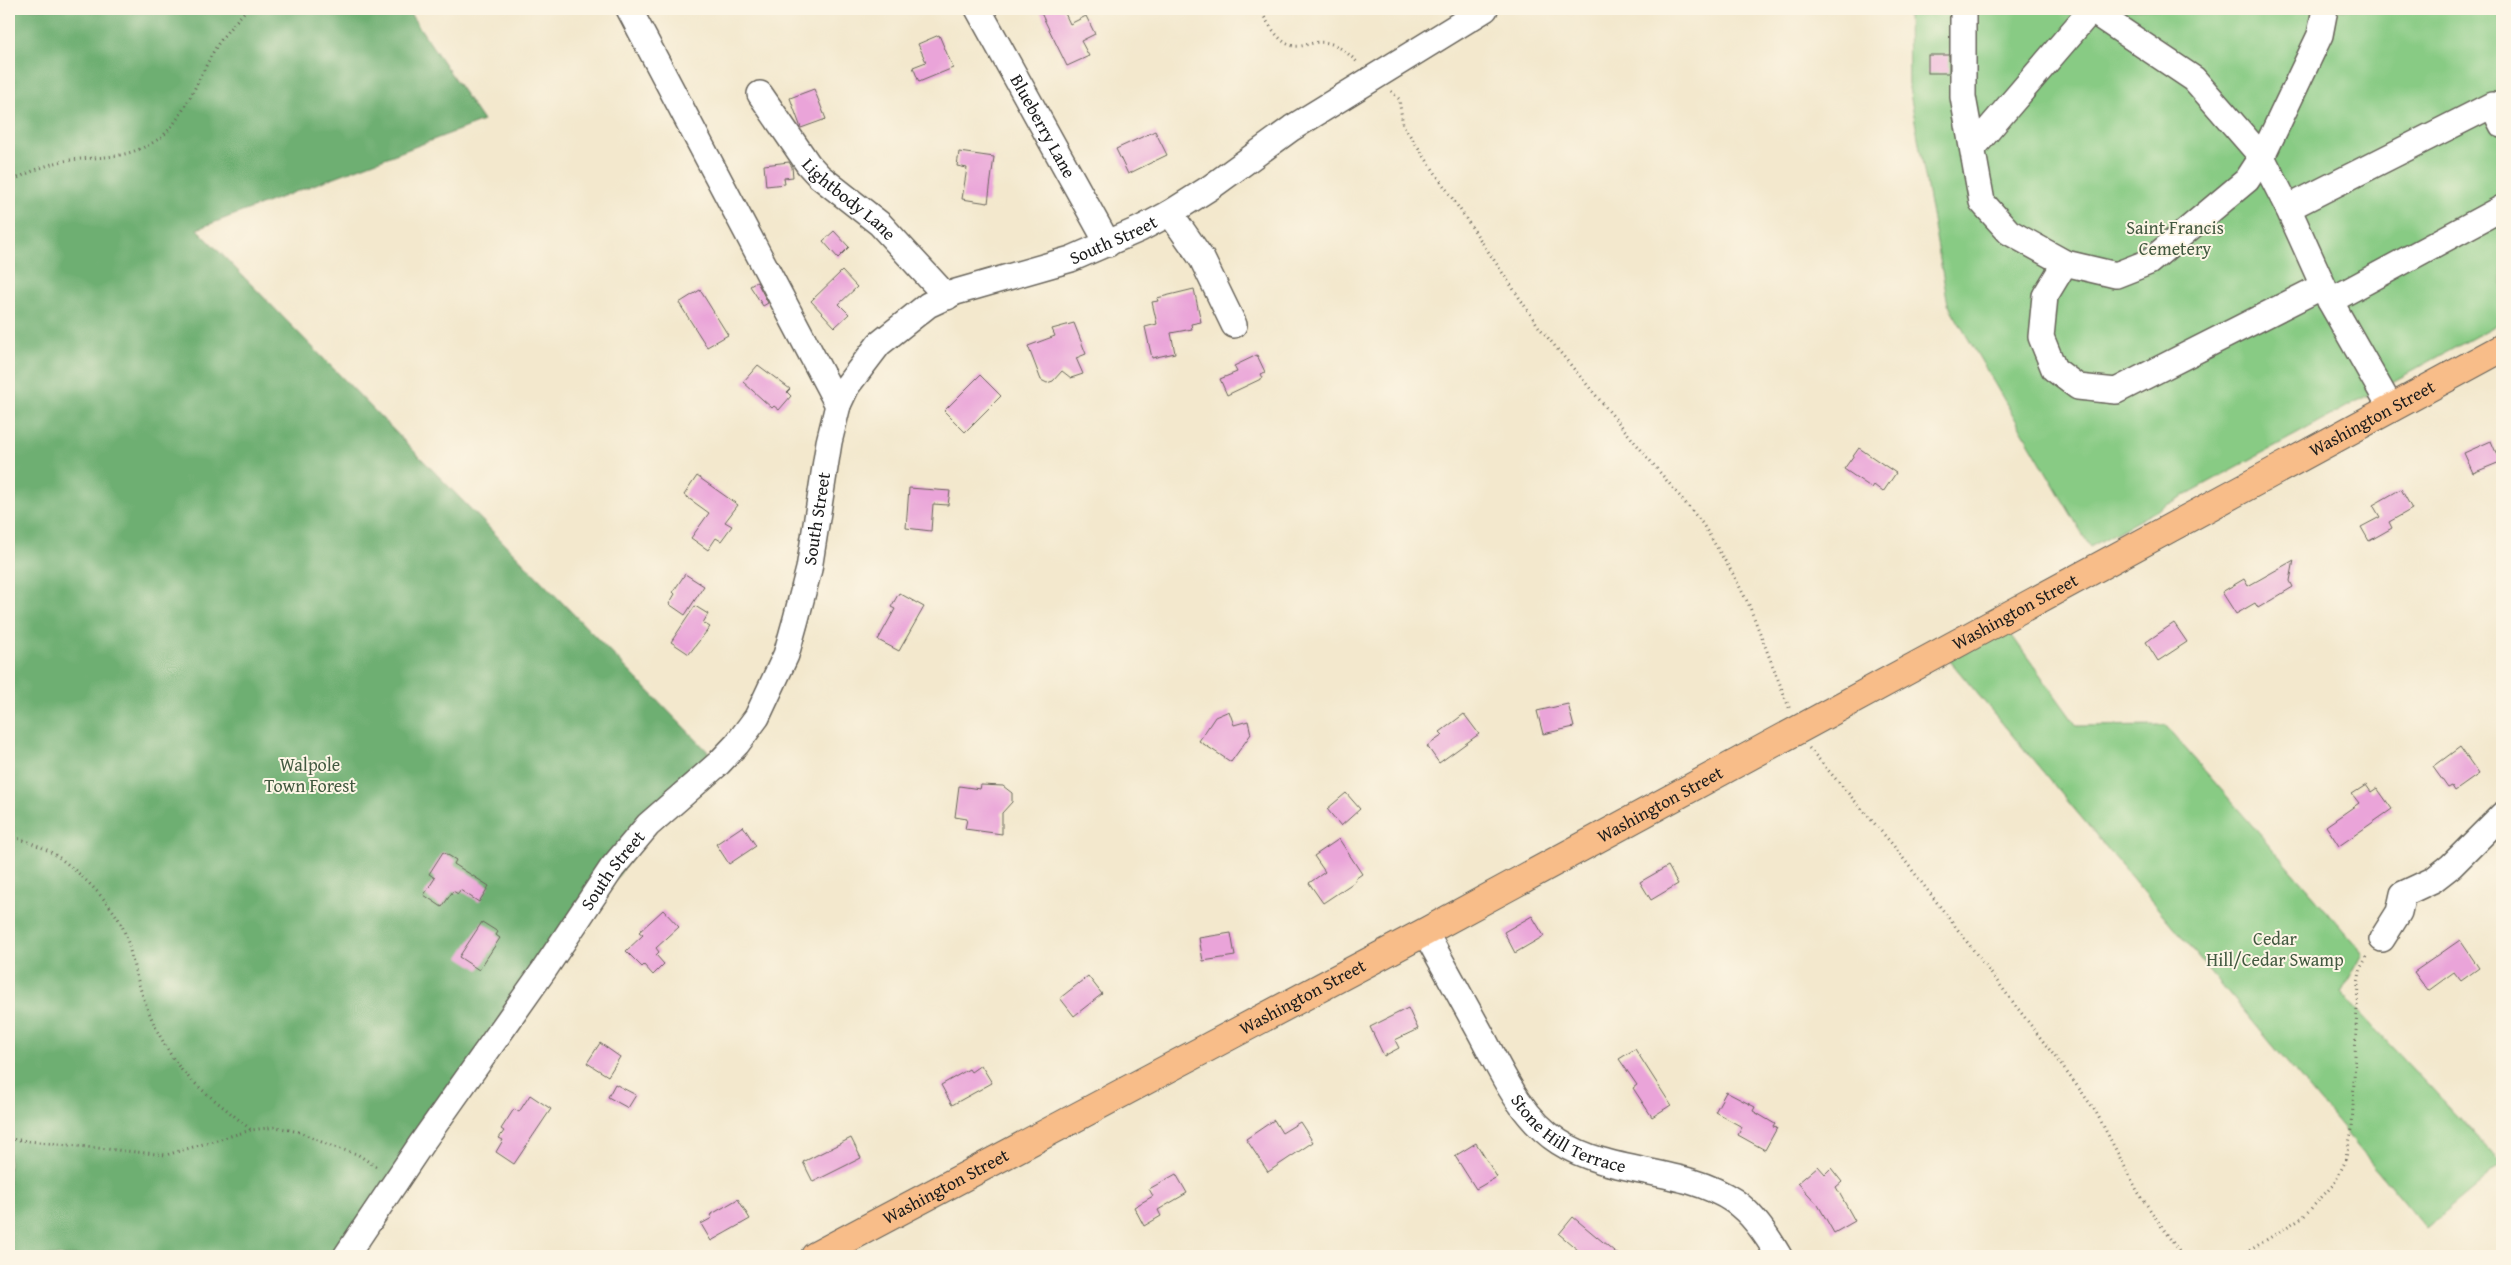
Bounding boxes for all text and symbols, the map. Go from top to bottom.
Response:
street label: Blueberry Lane [1004,69,1083,183]
street label: Lightbody Lane [796,152,903,246]
street label: South Street [1065,208,1163,271]
park label: Saint Francis Cemetery [2126,214,2224,262]
street label: Washington Street [2304,373,2440,463]
street label: South Street [796,470,837,567]
street label: Washington Street [1947,566,2083,657]
park label: Walpole Town Forest [264,751,356,799]
street label: Washington Street [1592,759,1728,849]
street label: South Street [574,824,652,915]
park label: Cedar Hill/Cedar Swamp [2206,925,2344,973]
street label: Washington Street [1234,952,1371,1041]
street label: Stone Hill Terrace [1504,1088,1629,1180]
street label: Washington Street [877,1141,1014,1231]

